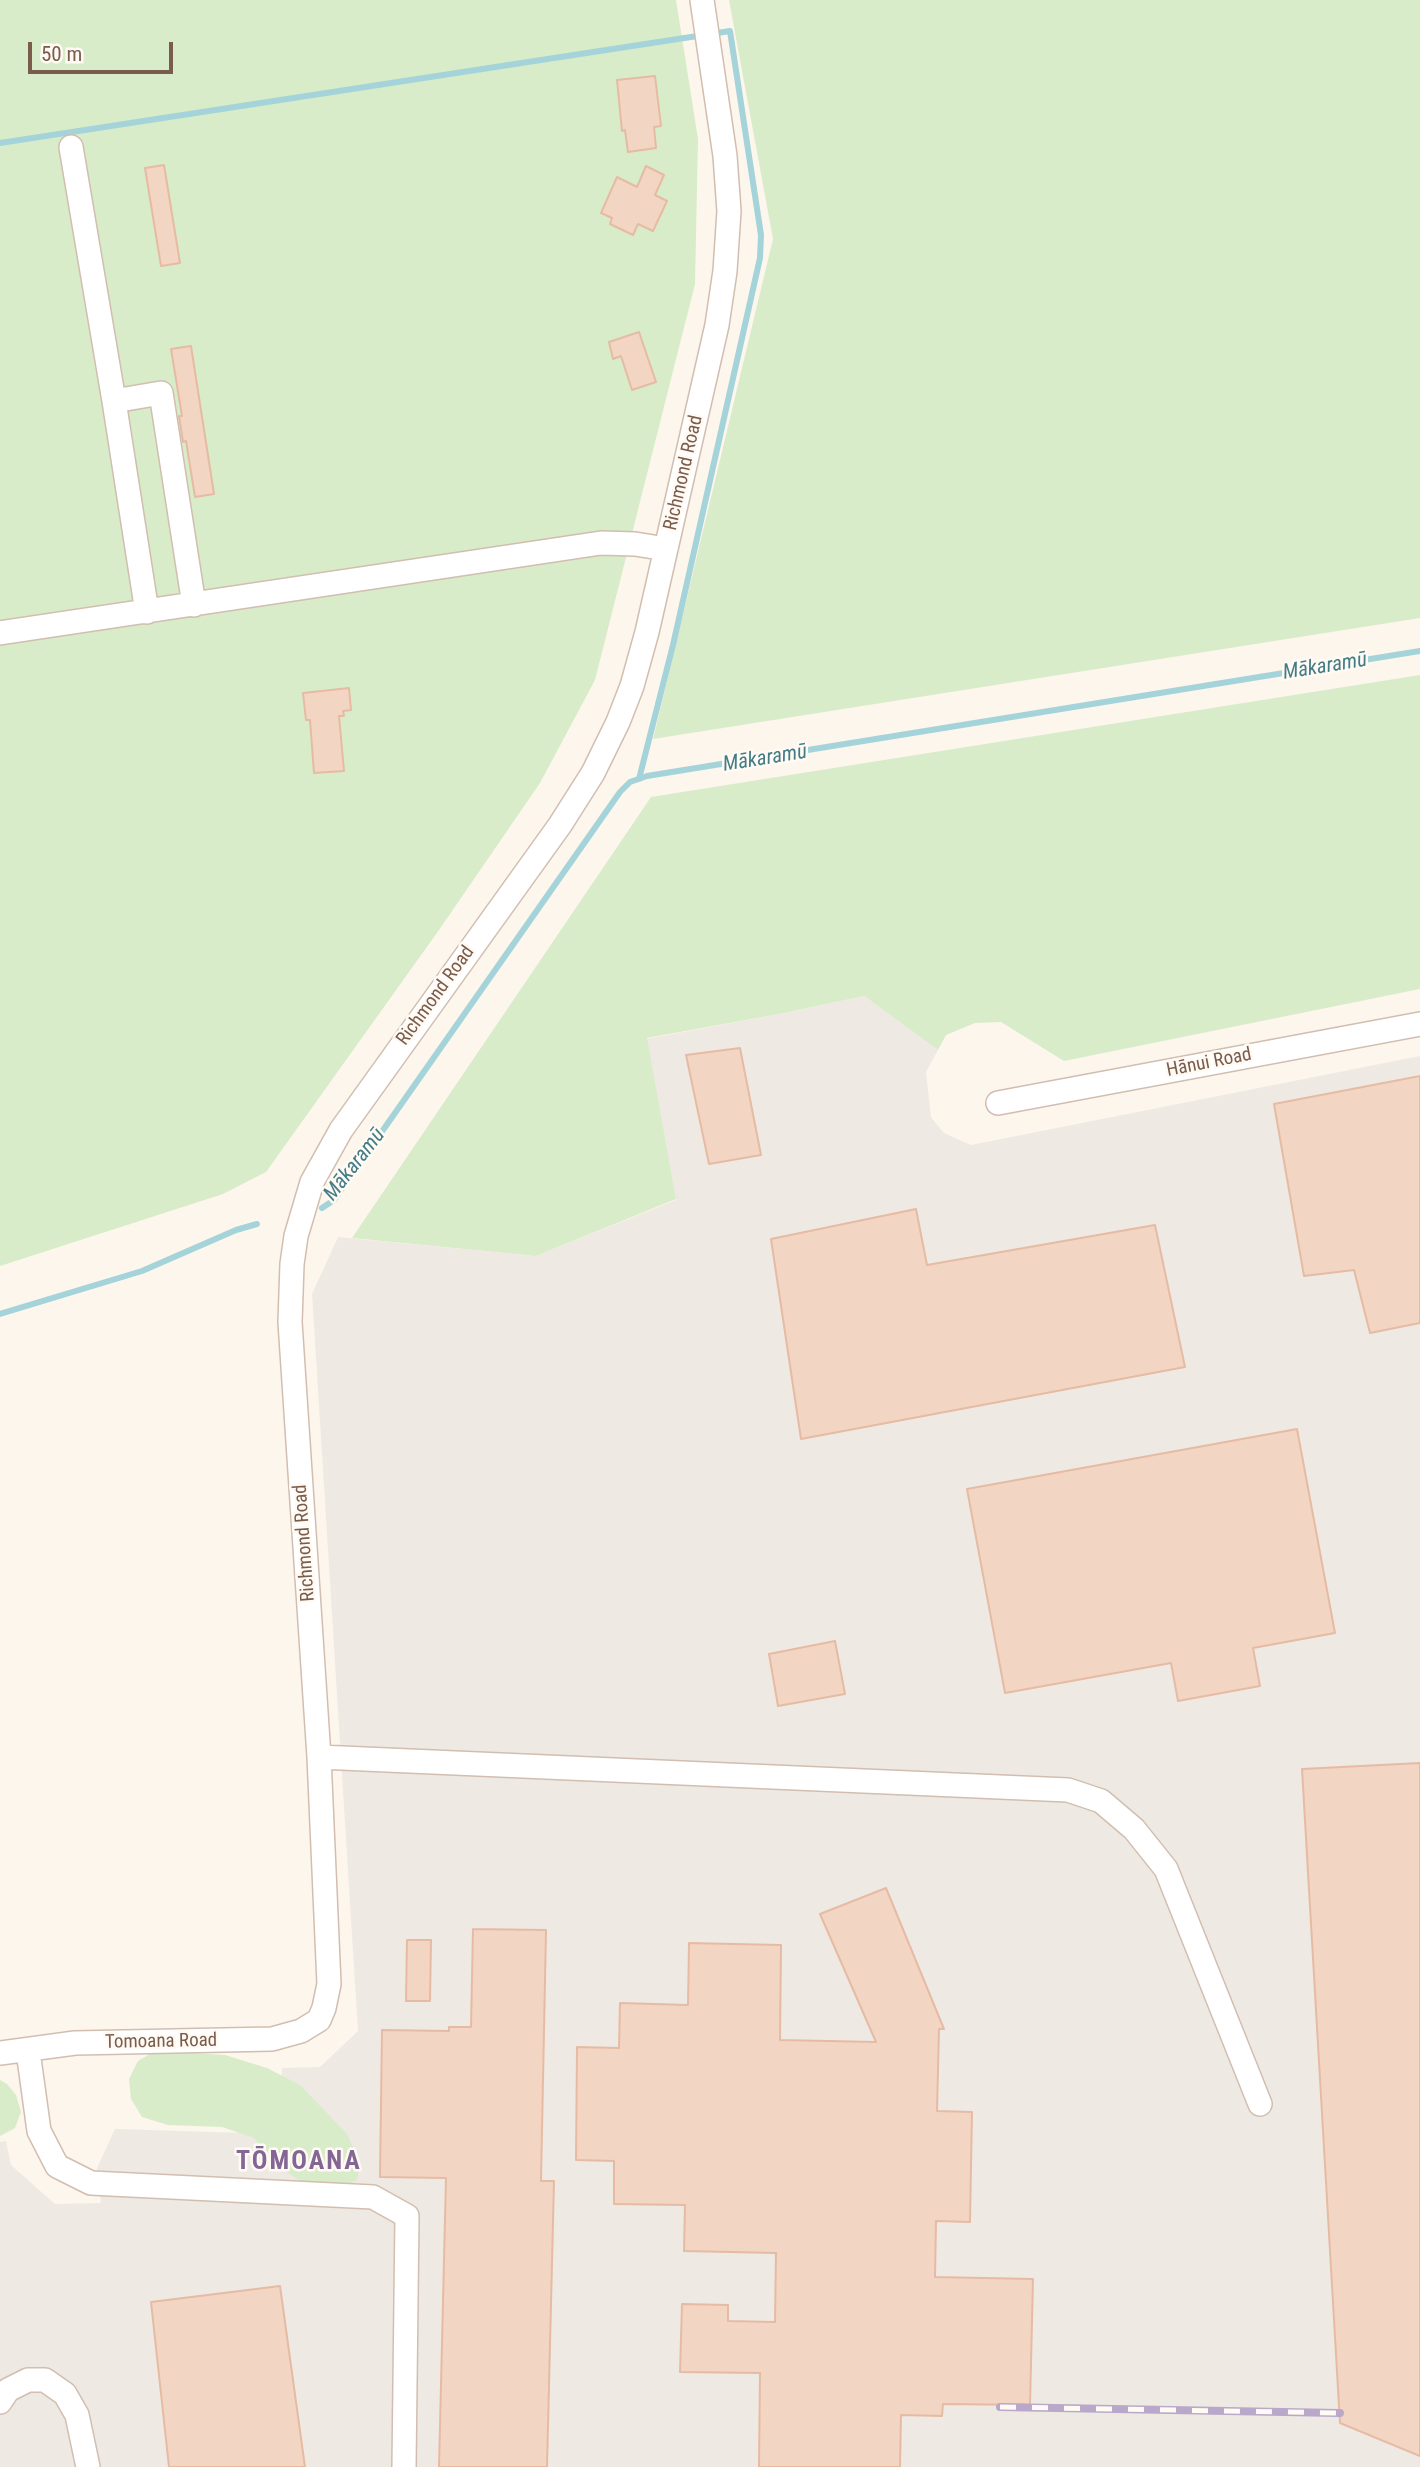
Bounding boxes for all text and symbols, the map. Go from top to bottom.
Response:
scale bar [32,28,177,72]
text: 50 m [41,42,82,66]
street label: Richmond Road [660,413,708,533]
water label: Mākaramū [1281,648,1369,686]
water label: Mākaramū [721,740,809,778]
street label: Richmond Road [392,942,480,1050]
street label: Hānui Road [1165,1044,1253,1082]
water label: Mākaramū [319,1124,391,1206]
street label: Richmond Road [290,1484,320,1602]
street label: Tomoana Road [105,2030,217,2054]
district label: TŌMOANA [237,2146,361,2178]

